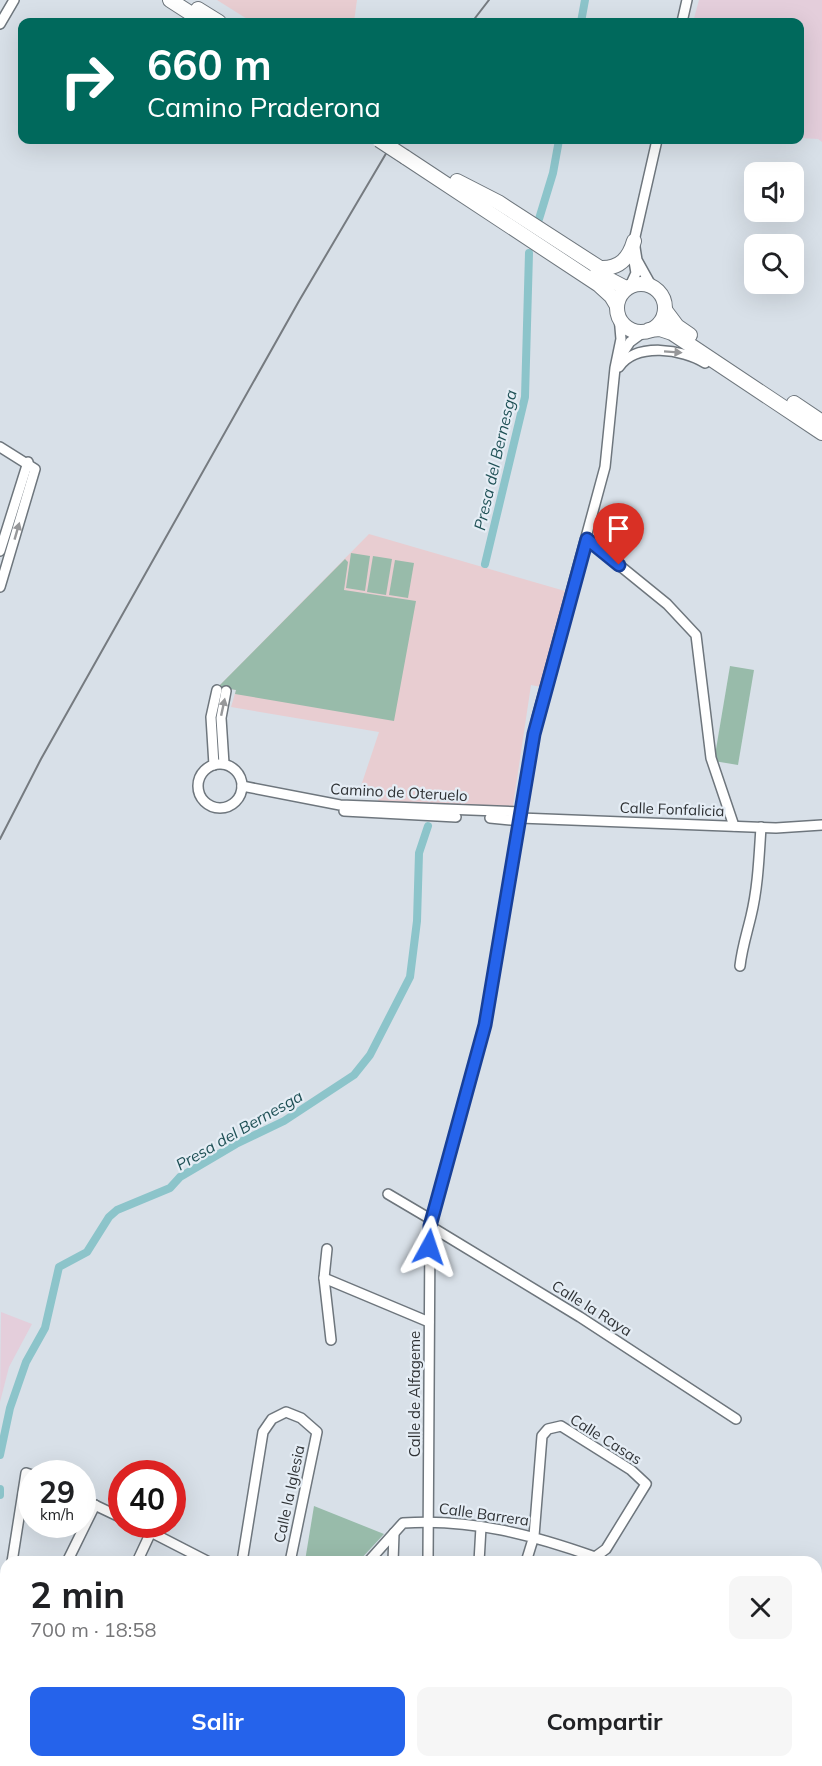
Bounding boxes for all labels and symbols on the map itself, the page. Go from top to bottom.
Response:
one-way arrow [663,347,682,357]
water label: Presa del Bernesga [469,388,521,532]
pin [593,503,644,565]
one-way arrow [13,522,22,540]
one-way arrow [219,697,228,716]
street label: Camino de Oteruelo [330,779,468,805]
street label: Calle Fonfalicia [619,798,725,820]
water label: Presa del Bernesga [172,1085,306,1174]
position arrow [397,1215,461,1279]
street label: Calle la Raya [548,1276,636,1340]
street label: Calle de Alfageme [405,1331,424,1457]
street label: Calle Casas [567,1409,645,1469]
street label: Calle la Iglesia [269,1443,309,1545]
speed limit sign: 40 [108,1460,186,1538]
street label: Calle Barrera [438,1498,530,1530]

